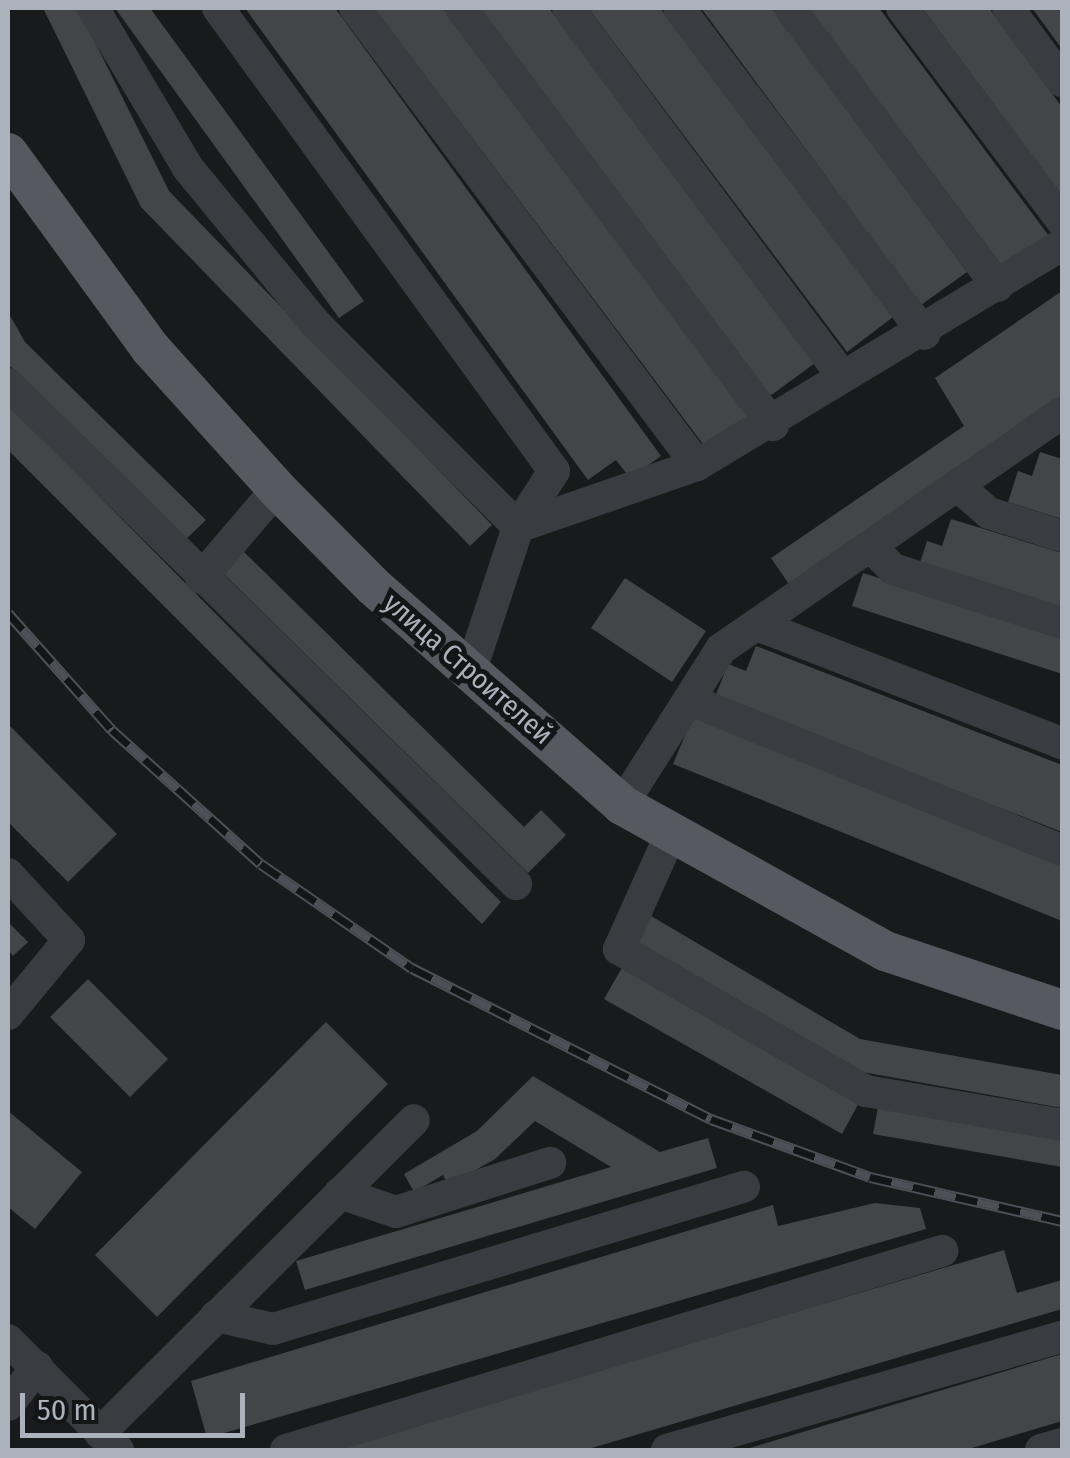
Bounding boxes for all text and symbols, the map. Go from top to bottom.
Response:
street label: улица Строителей [377,586,559,752]
scale bar [25,1373,250,1435]
text: 50 m [37,1392,97,1428]

